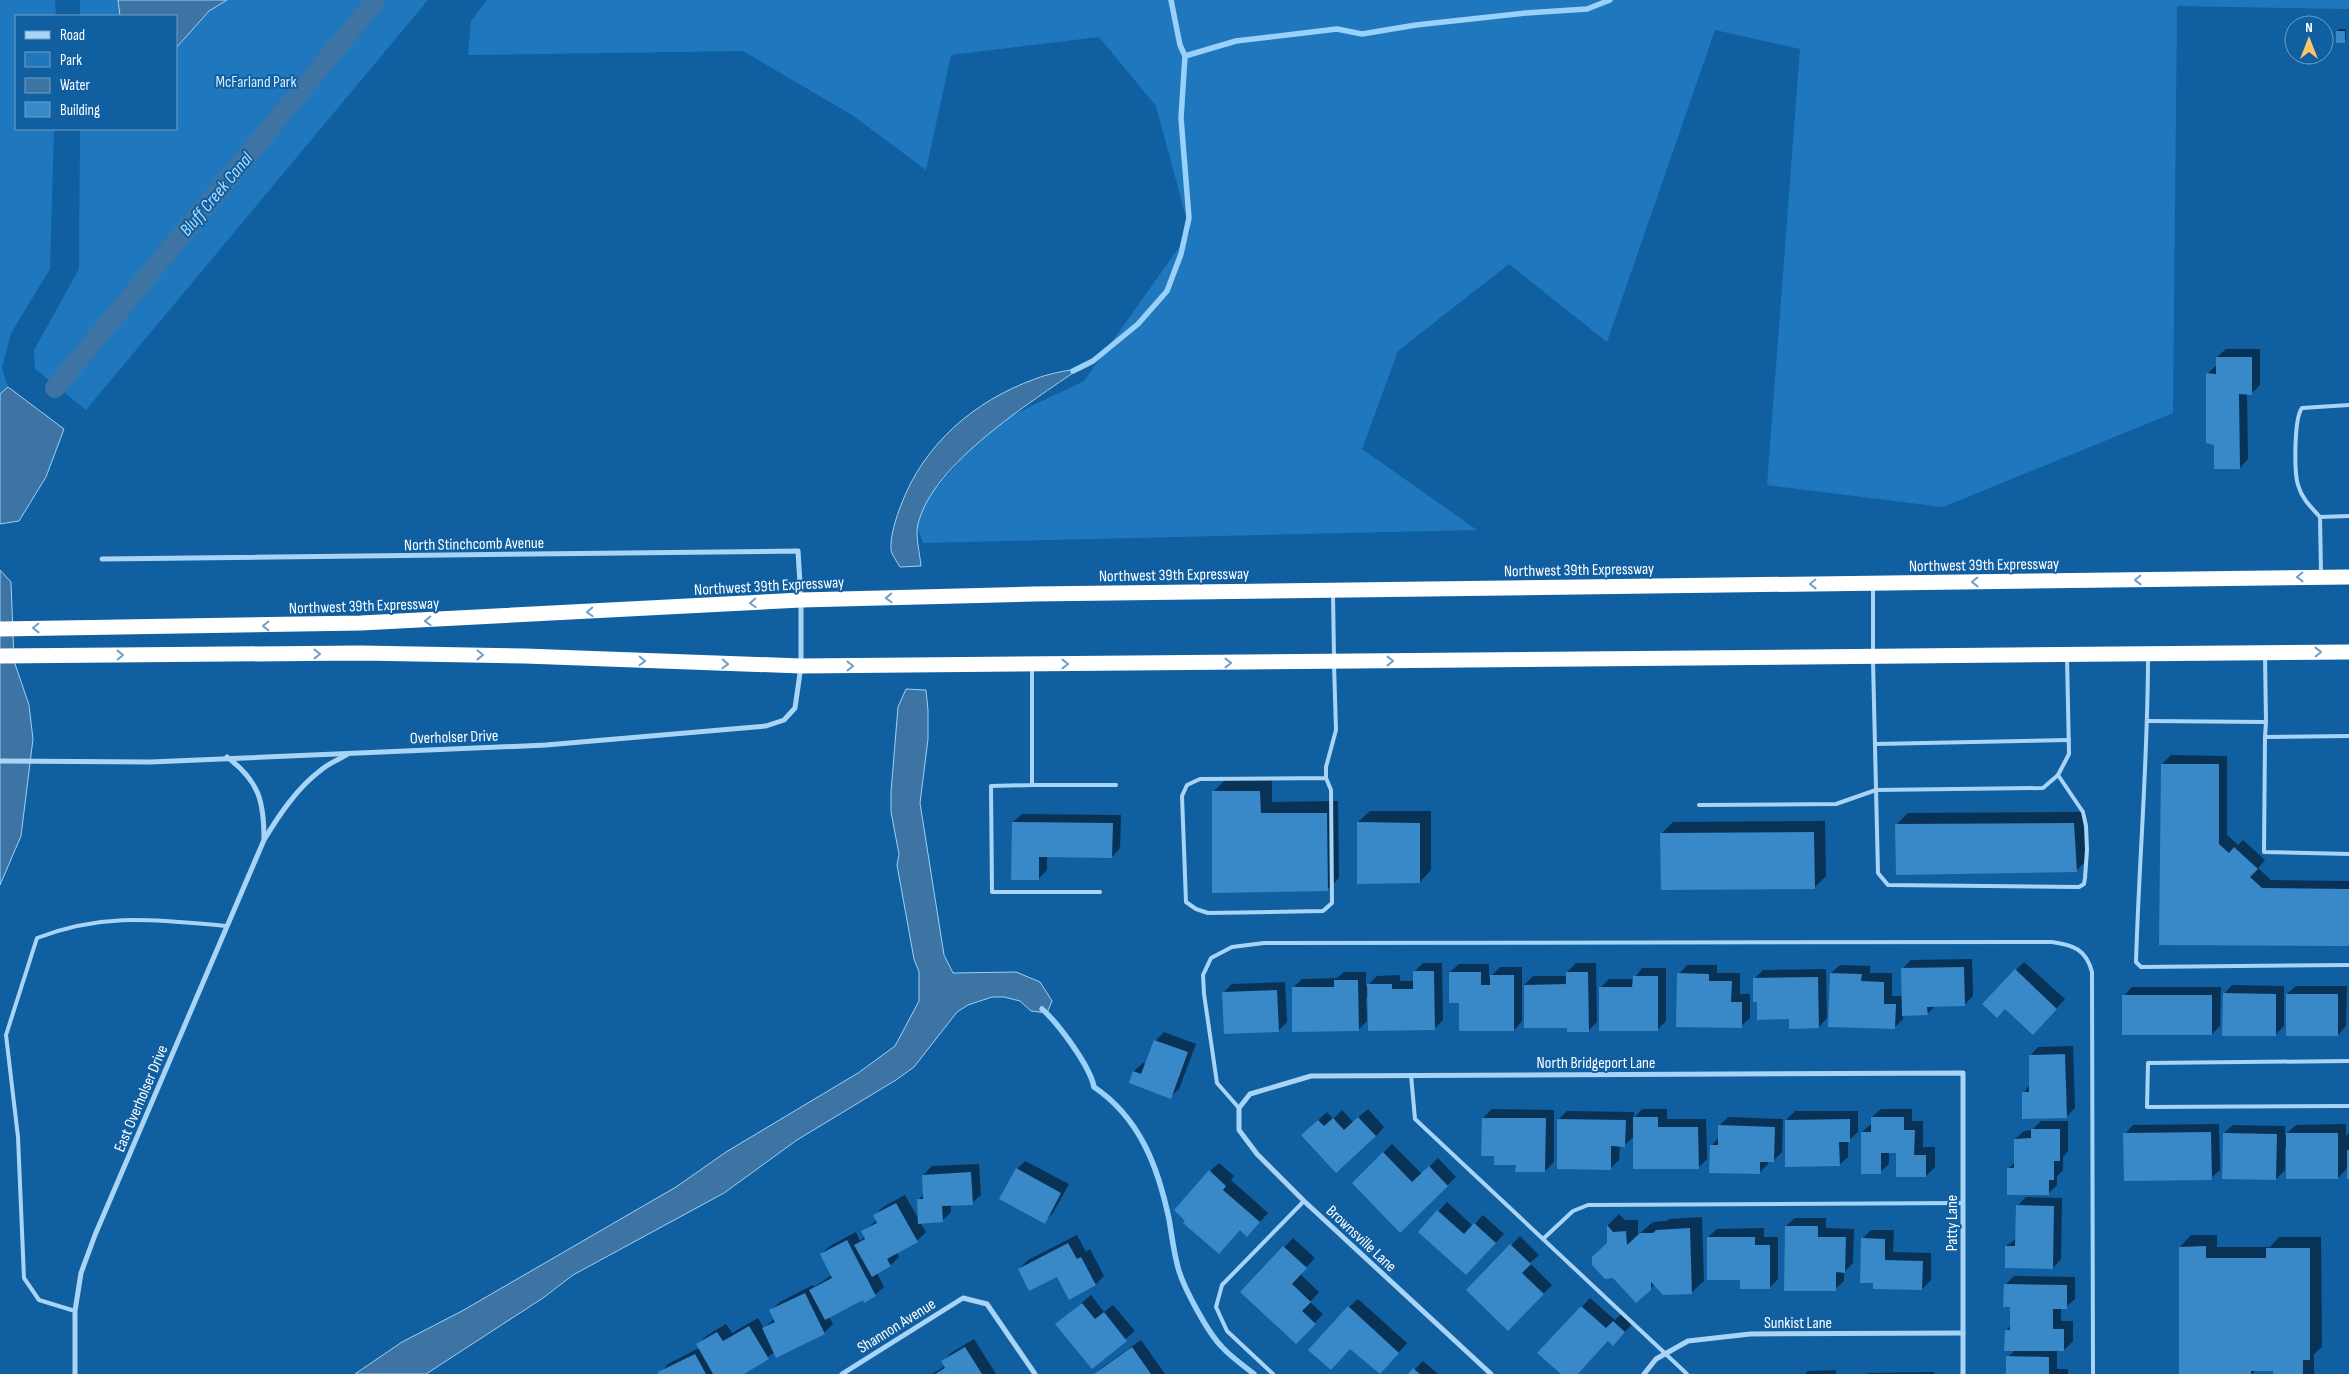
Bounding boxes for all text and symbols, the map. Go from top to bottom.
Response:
legend [15,15,178,130]
north arrow [2284,15,2334,65]
text: N [2305,19,2313,36]
text: Road [60,26,85,45]
text: Park [60,51,82,70]
park label: McFarland Park [215,73,297,92]
text: Water [60,76,91,95]
text: Building [60,101,100,120]
water label: Bluff Creek Canal [176,148,258,240]
street label: North Stinchcomb Avenue [404,534,544,555]
street label: Northwest 39th Expressway [1909,555,2059,576]
street label: Northwest 39th Expressway [1504,560,1654,581]
street label: Northwest 39th Expressway [1099,565,1249,586]
one-way arrow [2296,572,2304,582]
street label: Northwest 39th Expressway [694,573,845,600]
one-way arrow [2134,574,2142,585]
one-way arrow [1971,577,1979,587]
one-way arrow [1809,579,1816,589]
one-way arrow [885,592,893,603]
street label: Northwest 39th Expressway [289,594,439,619]
one-way arrow [748,598,756,609]
one-way arrow [586,607,594,618]
one-way arrow [424,615,432,626]
one-way arrow [261,621,269,631]
one-way arrow [32,623,40,634]
one-way arrow [2315,647,2323,658]
one-way arrow [314,649,322,659]
one-way arrow [116,650,124,660]
one-way arrow [476,650,484,660]
one-way arrow [639,655,647,666]
one-way arrow [1386,656,1394,666]
one-way arrow [1224,657,1232,668]
one-way arrow [721,658,729,669]
one-way arrow [1062,659,1069,669]
one-way arrow [846,661,854,671]
street label: Overholser Drive [409,726,499,749]
street label: East Overholser Drive [110,1042,172,1155]
street label: North Bridgeport Lane [1537,1054,1655,1073]
street label: Patty Lane [1943,1195,1962,1251]
street label: Brownsville Lane [1322,1202,1400,1276]
street label: Shannon Avenue [854,1295,939,1358]
street label: Sunkist Lane [1764,1314,1832,1333]

